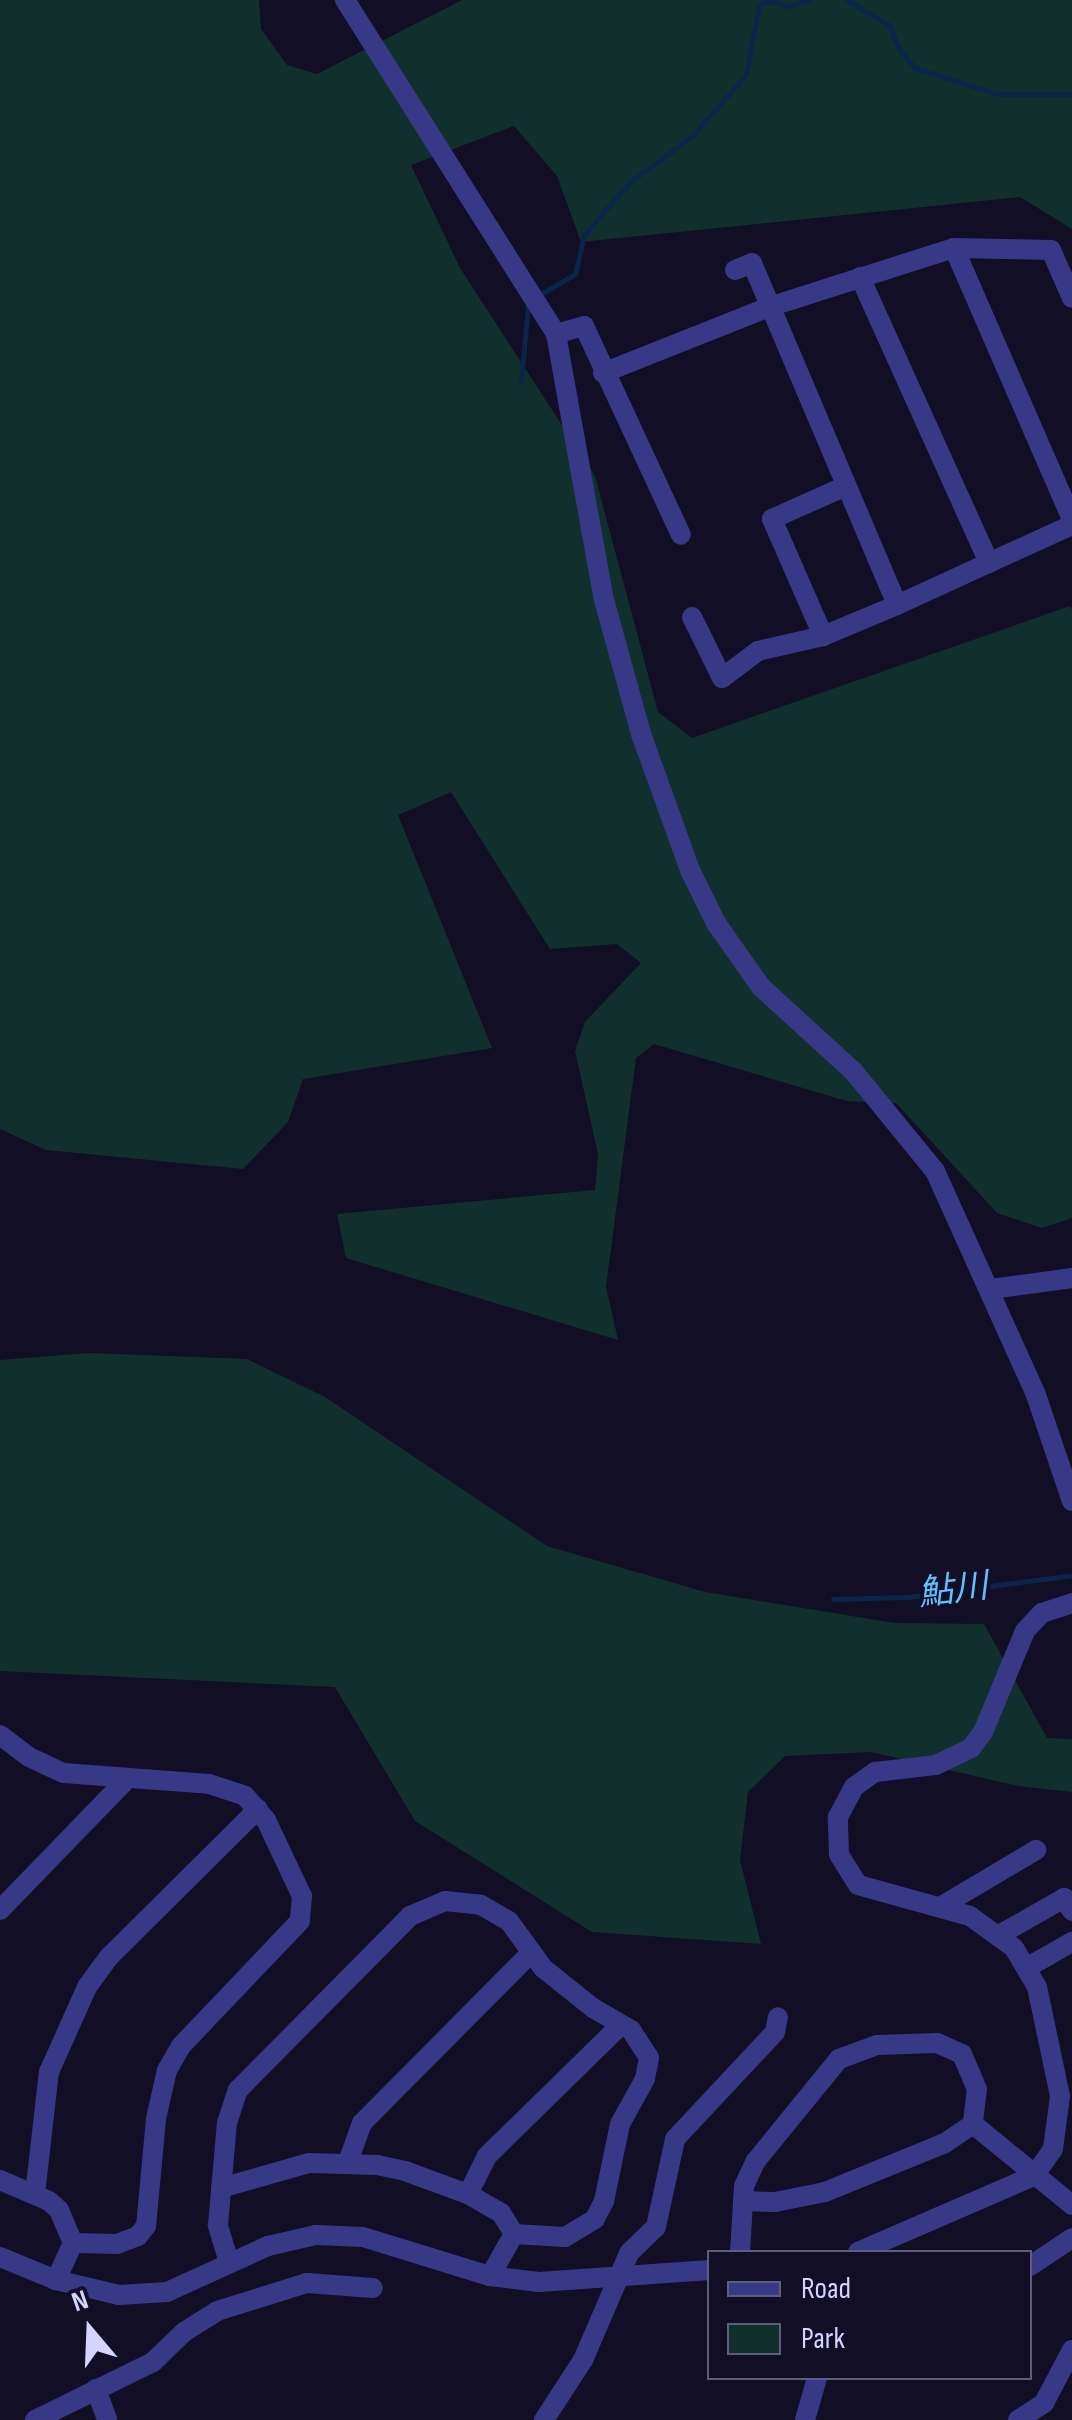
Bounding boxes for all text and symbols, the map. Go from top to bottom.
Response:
water label: 鮎川 [916,1566,990,1616]
legend [707,2250,1032,2380]
text: Road [801,2271,851,2307]
north arrow [40,2280,140,2380]
text: N [68,2283,93,2319]
text: Park [801,2321,845,2357]

